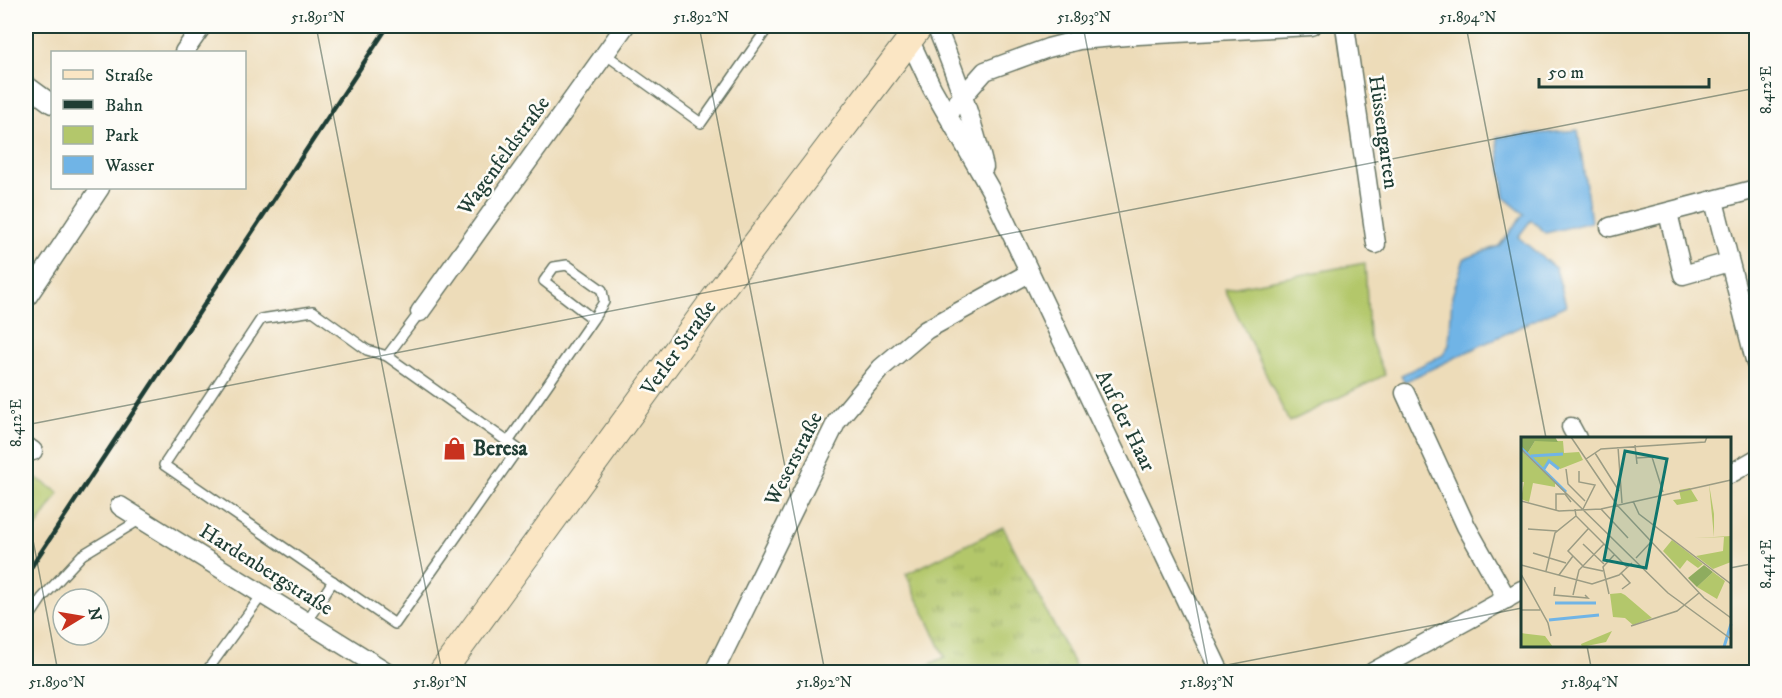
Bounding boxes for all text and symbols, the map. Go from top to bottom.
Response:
text: 51.891°N [291,8,345,27]
text: 51.892°N [673,8,729,27]
text: 51.893°N [1057,8,1111,27]
text: 51.894°N [1439,8,1497,27]
legend [51,51,246,189]
scale bar [1539,51,1708,89]
text: 50 m [1548,62,1584,84]
text: Straße [105,65,153,87]
text: 8.412°E [1757,66,1776,114]
street label: Hüssengarten [1362,73,1404,191]
street label: Wagenfeldstraße [452,91,556,221]
text: Bahn [105,95,143,117]
text: Park [105,125,139,147]
text: Wasser [104,155,155,177]
street label: Verler Straße [635,295,723,402]
street label: Auf der Haar [1089,366,1161,476]
text: 8.412°E [7,399,26,447]
street label: Weserstraße [759,407,829,511]
shop icon: Beresa [442,436,468,462]
place label: Beresa [473,436,529,462]
inset map [1521,437,1731,647]
street label: Hardenbergstraße [194,518,338,622]
text: 8.414°E [1757,539,1776,589]
north arrow [51,587,111,647]
text: N [84,606,106,623]
text: 51.890°N [29,673,85,692]
text: 51.891°N [413,673,467,692]
text: 51.892°N [796,673,852,692]
text: 51.893°N [1180,673,1234,692]
text: 51.894°N [1561,673,1619,692]

